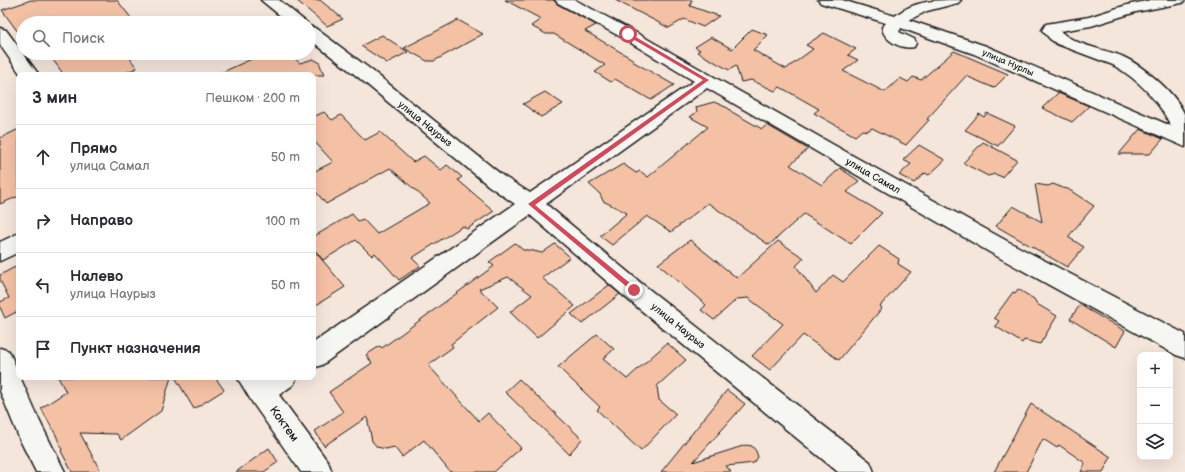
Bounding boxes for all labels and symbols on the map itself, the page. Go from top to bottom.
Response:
route start [619,25,637,43]
street label: улица Нурлы [981,47,1035,79]
street label: улица Наурыз [396,99,455,150]
street label: улица Самал [843,155,903,197]
route end [625,281,643,299]
street label: улица Наурыз [649,301,708,352]
street label: Коктем [266,403,302,445]

